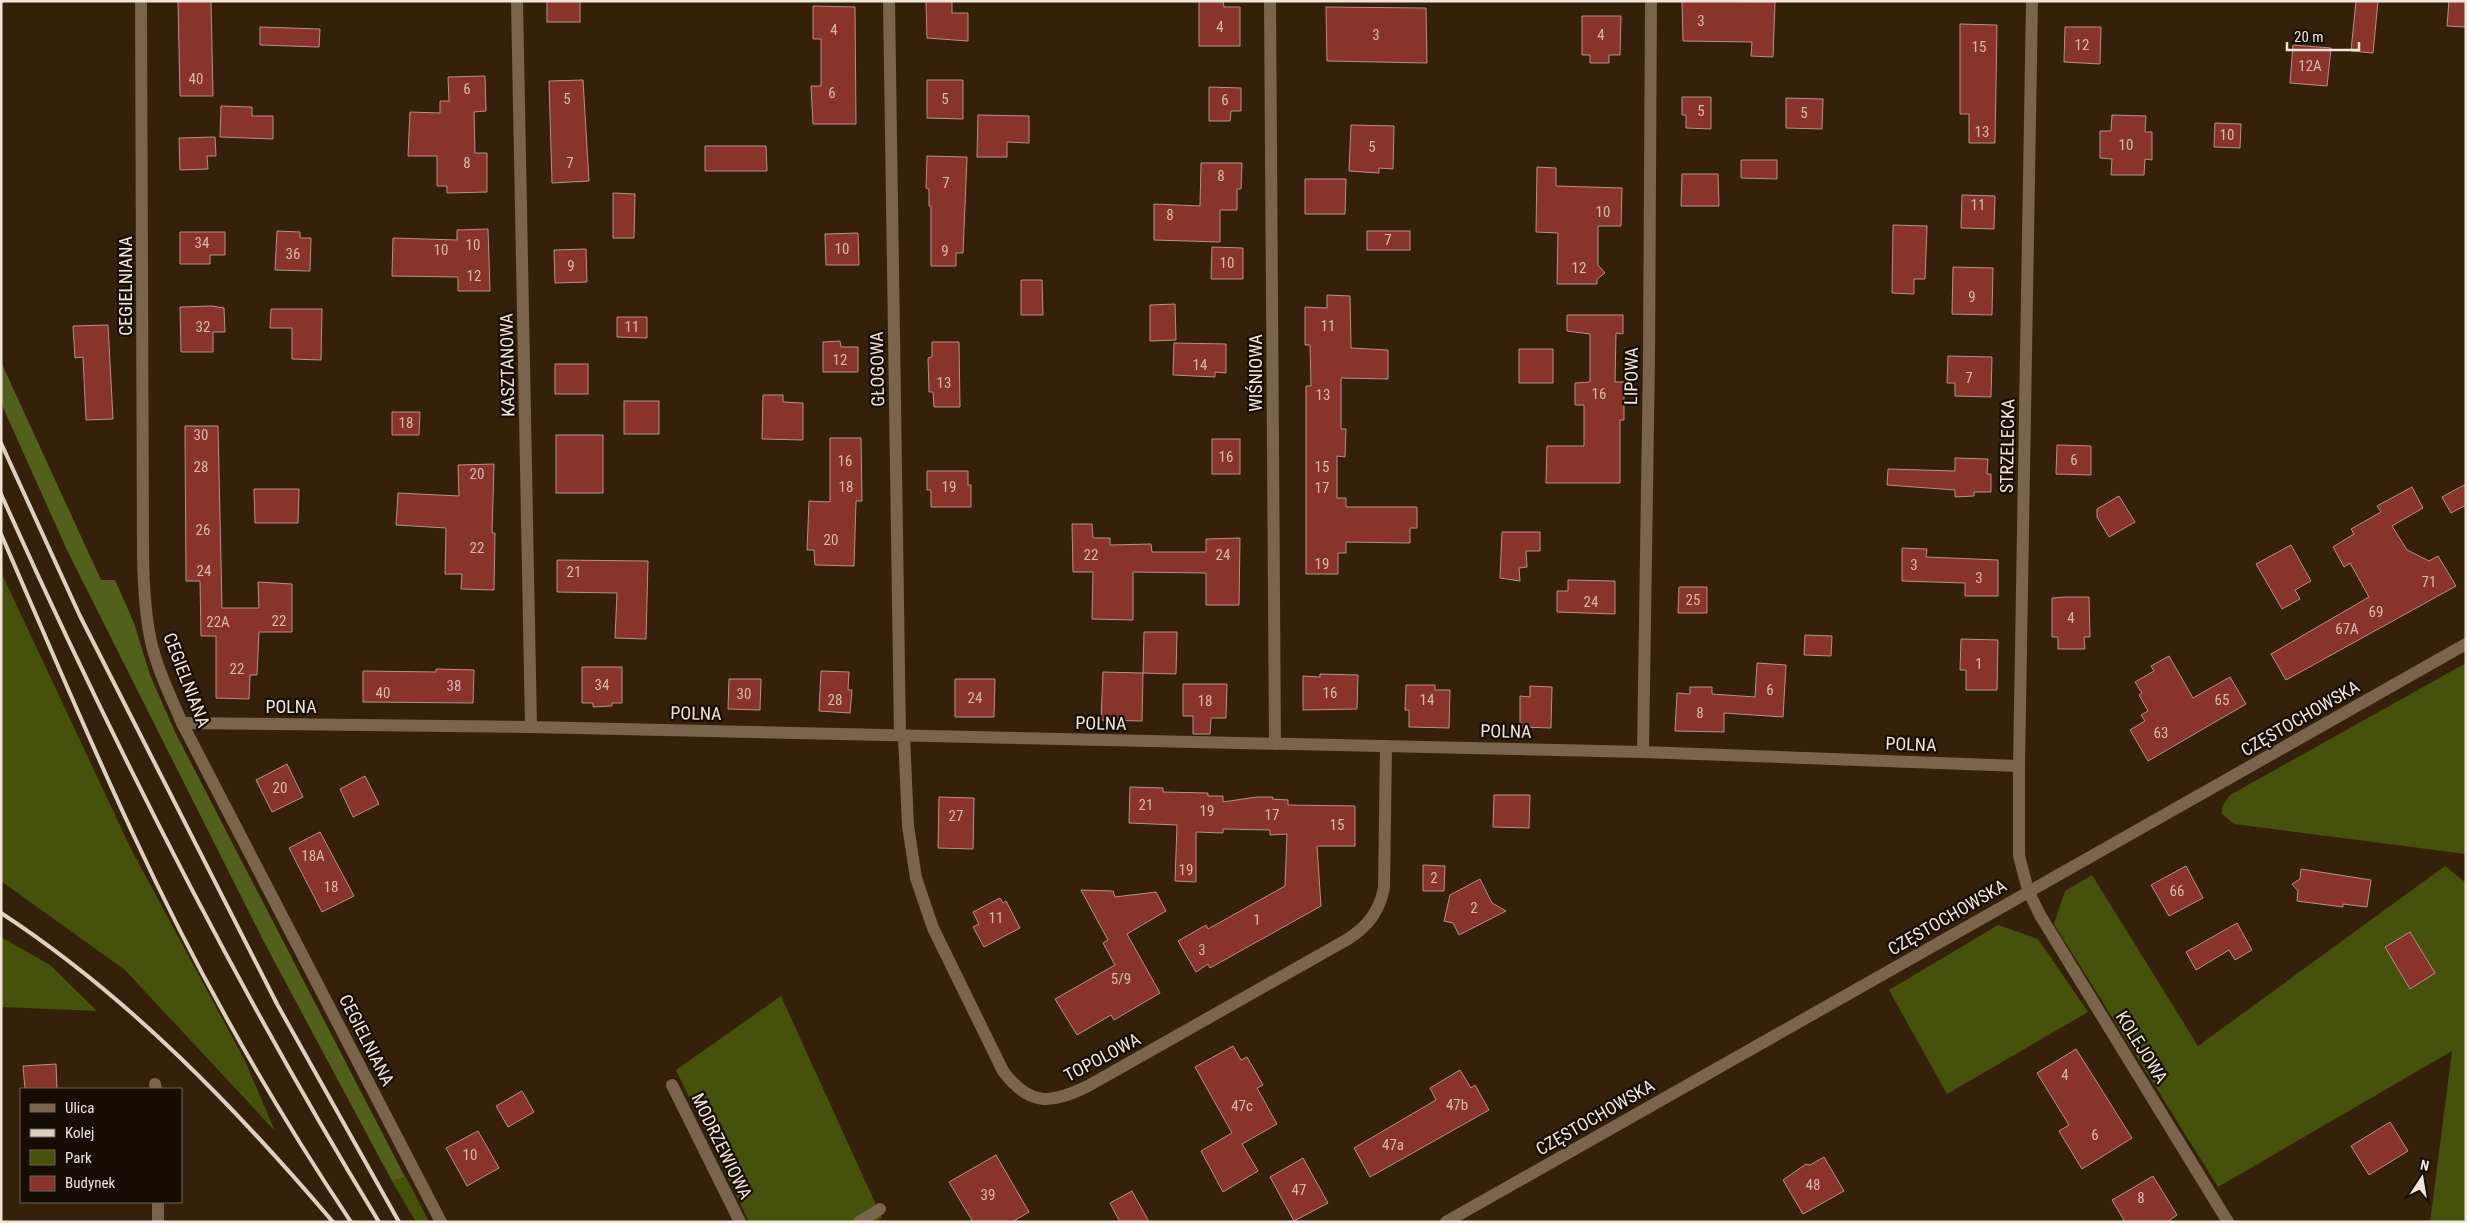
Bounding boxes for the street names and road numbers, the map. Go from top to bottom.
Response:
street label: CEGIELNIANA [115,236,136,336]
street label: KASZTANOWA [496,312,518,417]
street label: GŁOGOWA [866,331,888,407]
street label: WIŚNIOWA [1245,334,1266,412]
street label: LIPOWA [1620,346,1642,405]
street label: STRZELECKA [1996,398,2018,493]
street label: CEGIELNIANA [159,630,215,731]
street label: CZĘSTOCHOWSKA [2237,675,2363,760]
street label: POLNA [265,696,317,717]
street label: POLNA [670,702,722,724]
street label: POLNA [1075,712,1127,734]
street label: POLNA [1480,720,1532,742]
street label: POLNA [1885,733,1937,755]
street label: CZĘSTOCHOWSKA [1884,874,2010,959]
street label: CEGIELNIANA [335,991,399,1090]
street label: KOLEJOWA [2112,1007,2173,1087]
street label: TOPOLOWA [1060,1028,1144,1086]
street label: CZĘSTOCHOWSKA [1532,1074,1658,1159]
street label: MODRZEWIOWA [687,1090,757,1203]

